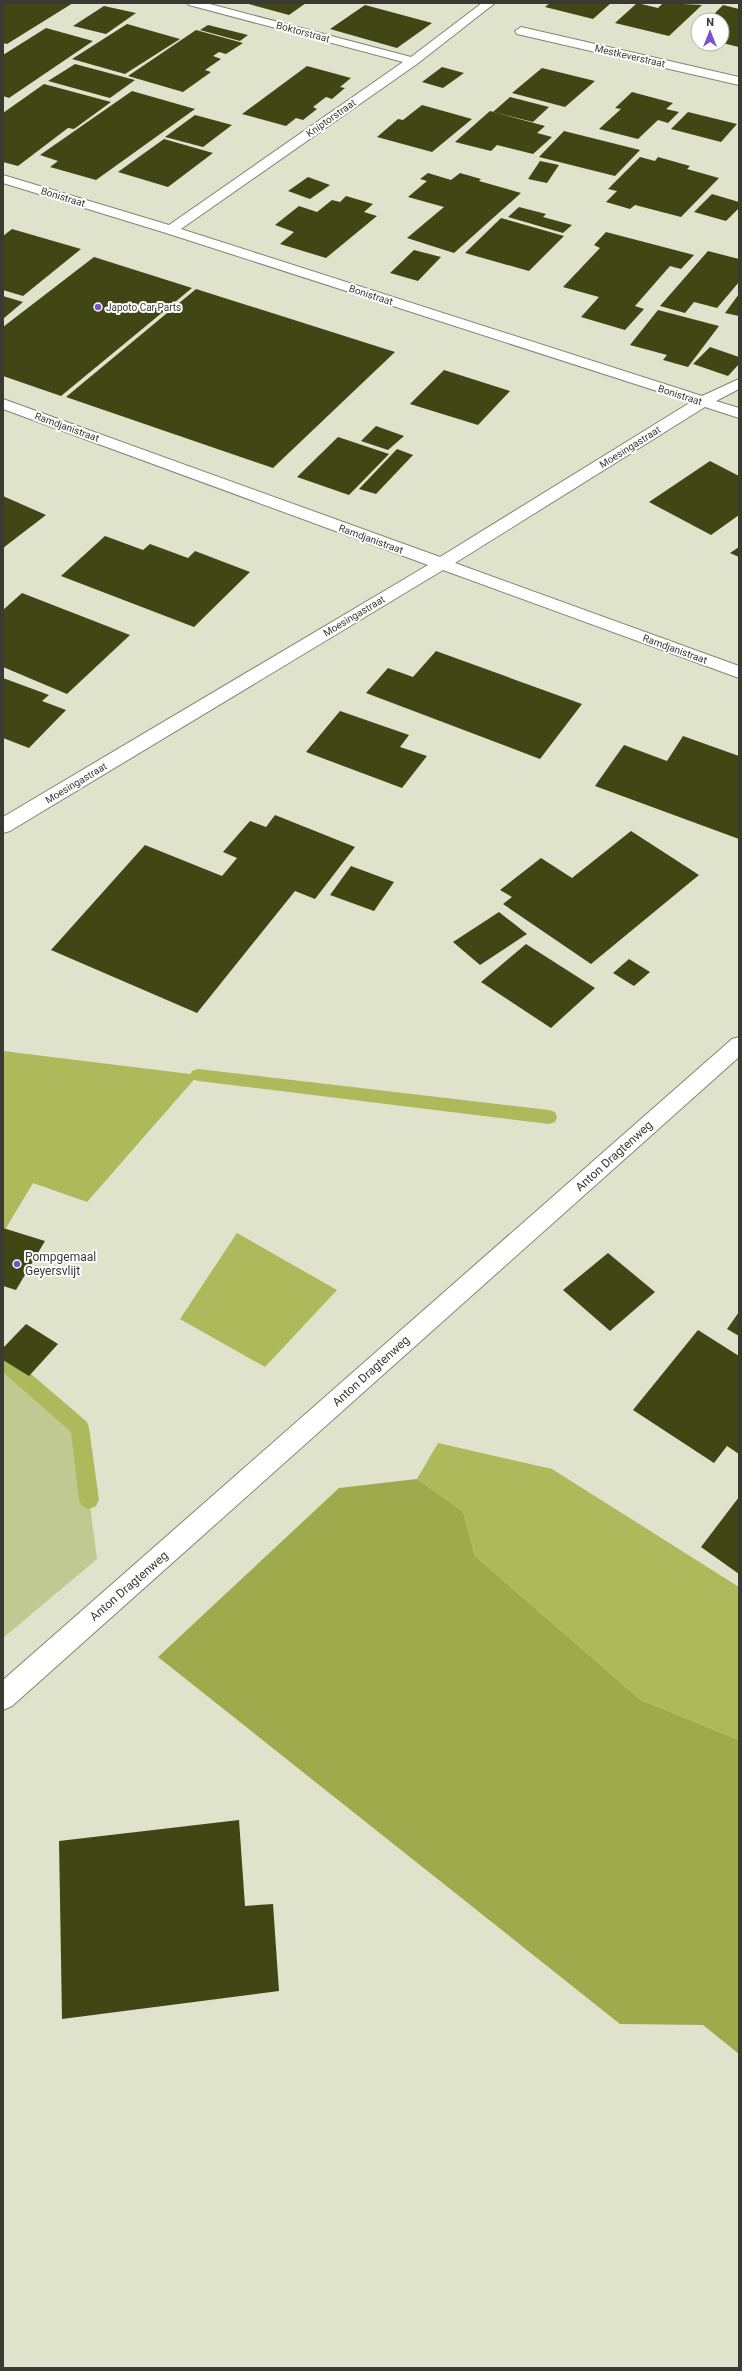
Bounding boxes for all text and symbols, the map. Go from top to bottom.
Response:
north arrow [690,12,730,52]
text: N [706,16,714,29]
street label: Boktorstraat [275,20,331,44]
street label: Mestkeverstraat [594,43,666,69]
street label: Kniptorstraat [304,97,358,139]
street label: Bonistraat [40,185,86,209]
street label: Bonistraat [348,283,394,307]
marker: Japoto Car Parts [93,302,103,312]
place label: Japoto Car Parts [106,302,181,313]
street label: Bonistraat [657,383,703,407]
street label: Ramdjanistraat [33,410,101,444]
street label: Moesingastraat [598,424,662,470]
street label: Ramdjanistraat [337,522,405,556]
street label: Moesingastraat [321,593,387,639]
street label: Ramdjanistraat [641,632,709,666]
street label: Moesingastraat [43,760,109,806]
street label: Anton Dragtenweg [573,1118,655,1194]
place label: Pompgemaal Geyersvlijt [25,1250,96,1278]
marker: Pompgemaal Geyersvlijt [12,1259,22,1269]
street label: Anton Dragtenweg [330,1333,412,1409]
street label: Anton Dragtenweg [87,1548,171,1624]

